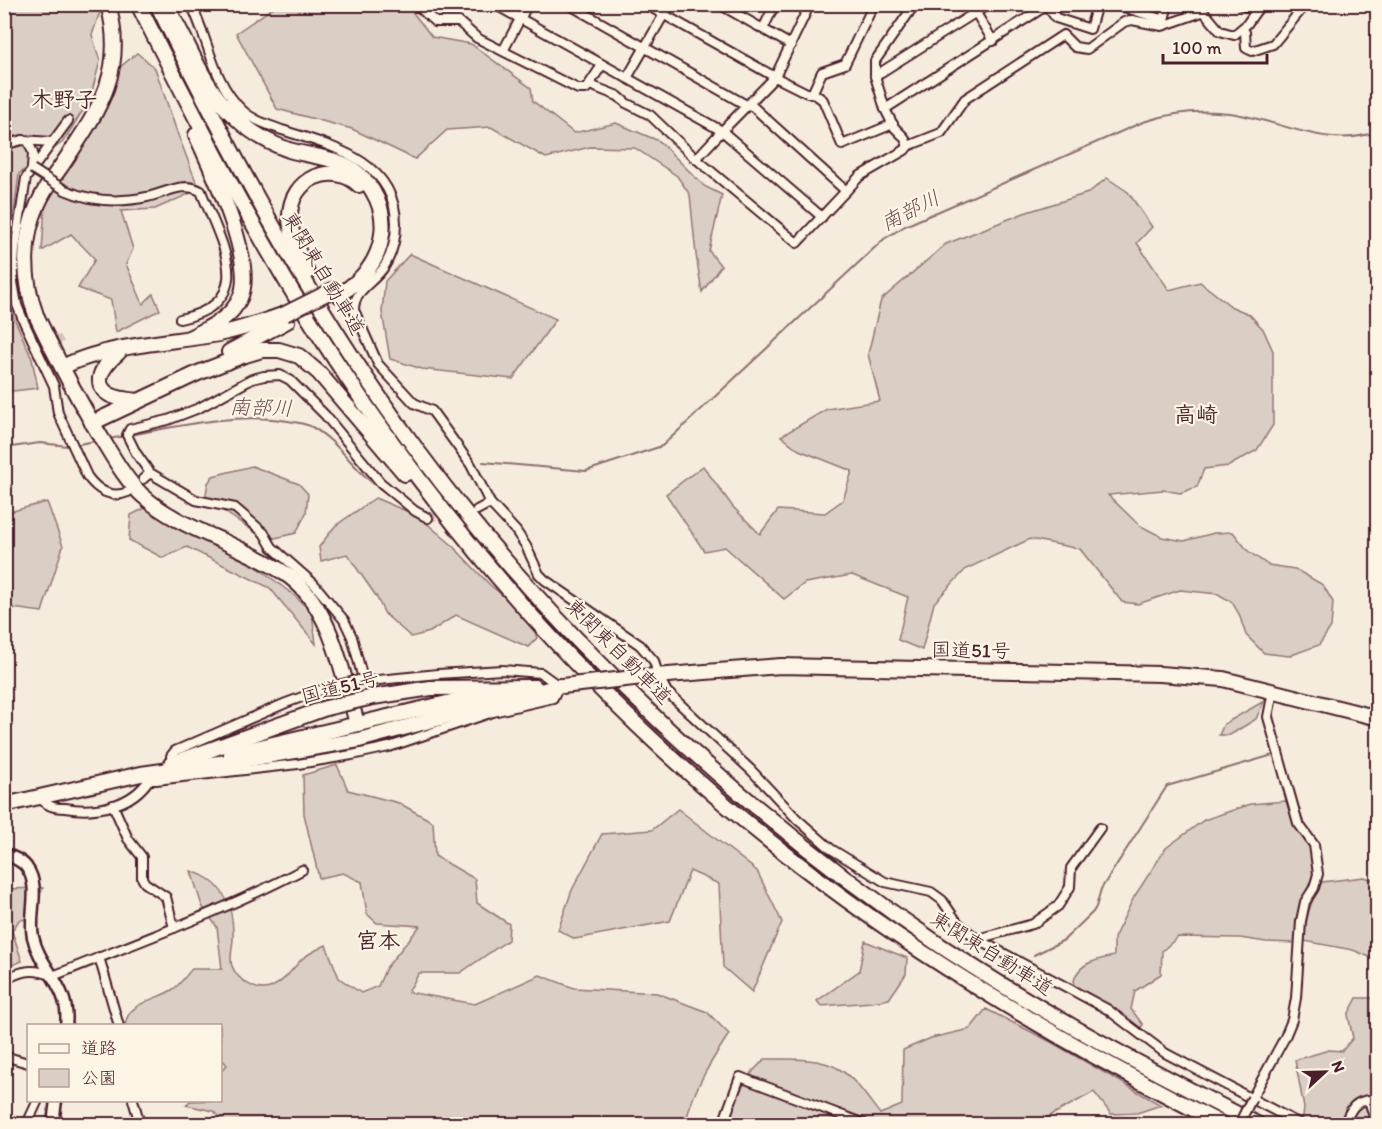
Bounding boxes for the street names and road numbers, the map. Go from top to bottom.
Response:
street label: 東関東自動車道 [278,207,370,339]
street label: 東関東自動車道 [561,593,677,709]
street label: 国道51号 [931,637,1011,663]
street label: 国道51号 [298,666,382,708]
street label: 東関東自動車道 [926,906,1058,1000]

